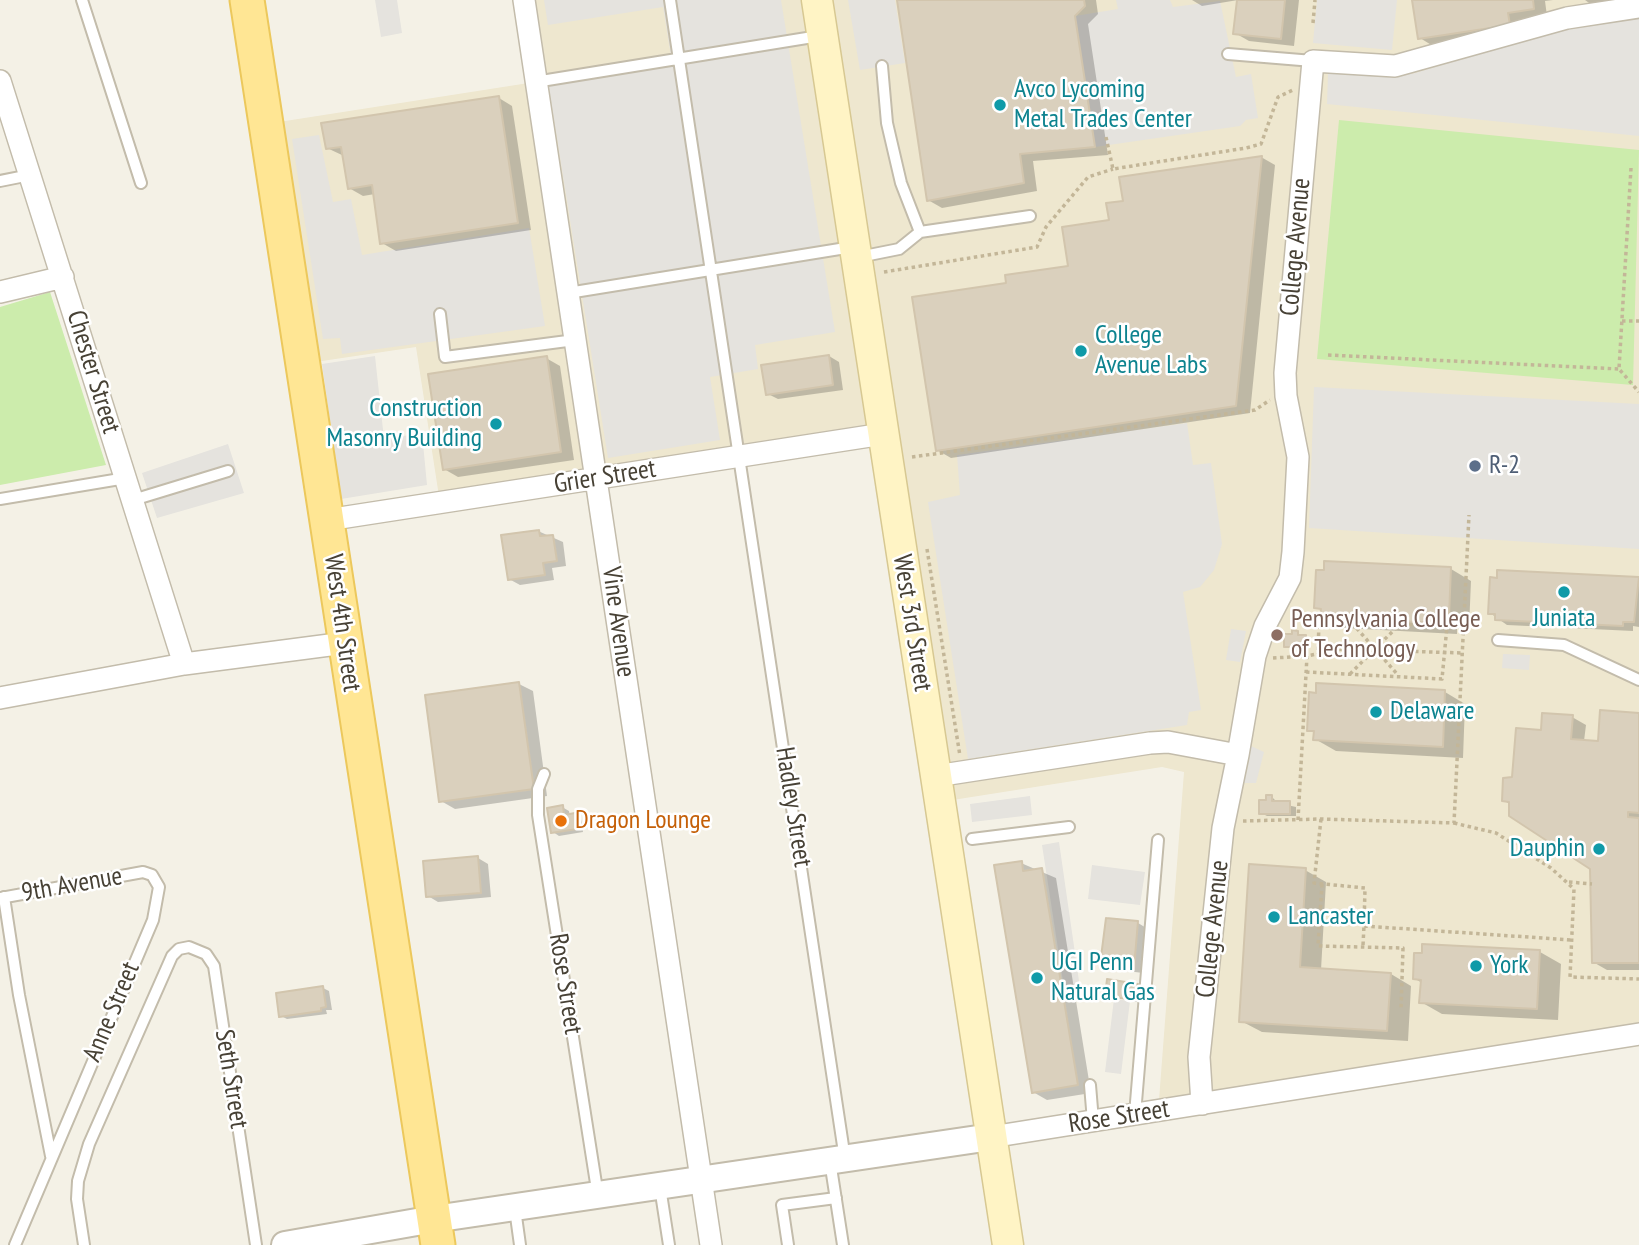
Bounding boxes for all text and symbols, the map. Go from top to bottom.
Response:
place label: Avco Lycoming Metal Trades Center [1014,74,1192,136]
marker: Avco Lycoming Metal Trades Center [992,97,1008,113]
street label: College Avenue [1274,177,1318,317]
street label: Chester Street [60,307,126,437]
place label: College Avenue Labs [1095,320,1207,382]
marker: College Avenue Labs [1073,343,1089,359]
place label: Construction Masonry Building [326,393,482,454]
marker: Construction Masonry Building [488,416,504,432]
place label: R-2 [1489,450,1520,482]
street label: Grier Street [552,454,658,500]
marker: R-2 [1467,458,1483,474]
street label: West 4th Street [317,552,367,694]
street label: West 3rd Street [886,552,938,694]
street label: Vine Avenue [595,565,641,679]
marker: Juniata [1556,584,1572,600]
place label: Juniata [1533,603,1595,635]
place label: Pennsylvania College of Technology [1291,604,1481,666]
marker: Pennsylvania College of Technology [1269,627,1285,643]
place label: Delaware [1390,696,1474,728]
marker: Delaware [1368,704,1384,720]
street label: Hadley Street [768,745,818,869]
place label: Dragon Lounge [575,805,711,837]
marker: Dragon Lounge [553,813,569,829]
place label: Dauphin [1510,833,1585,865]
marker: Dauphin [1591,841,1607,857]
street label: College Avenue [1190,859,1236,999]
street label: 9th Avenue [19,861,125,909]
place label: Lancaster [1288,901,1373,933]
marker: Lancaster [1266,909,1282,925]
street label: Rose Street [542,931,588,1037]
place label: UGI Penn Natural Gas [1051,947,1155,1009]
place label: York [1490,950,1528,982]
street label: Anne Street [77,957,147,1067]
marker: York [1468,958,1484,974]
marker: UGI Penn Natural Gas [1029,970,1045,986]
street label: Seth Street [208,1027,254,1131]
street label: Rose Street [1066,1094,1172,1140]

